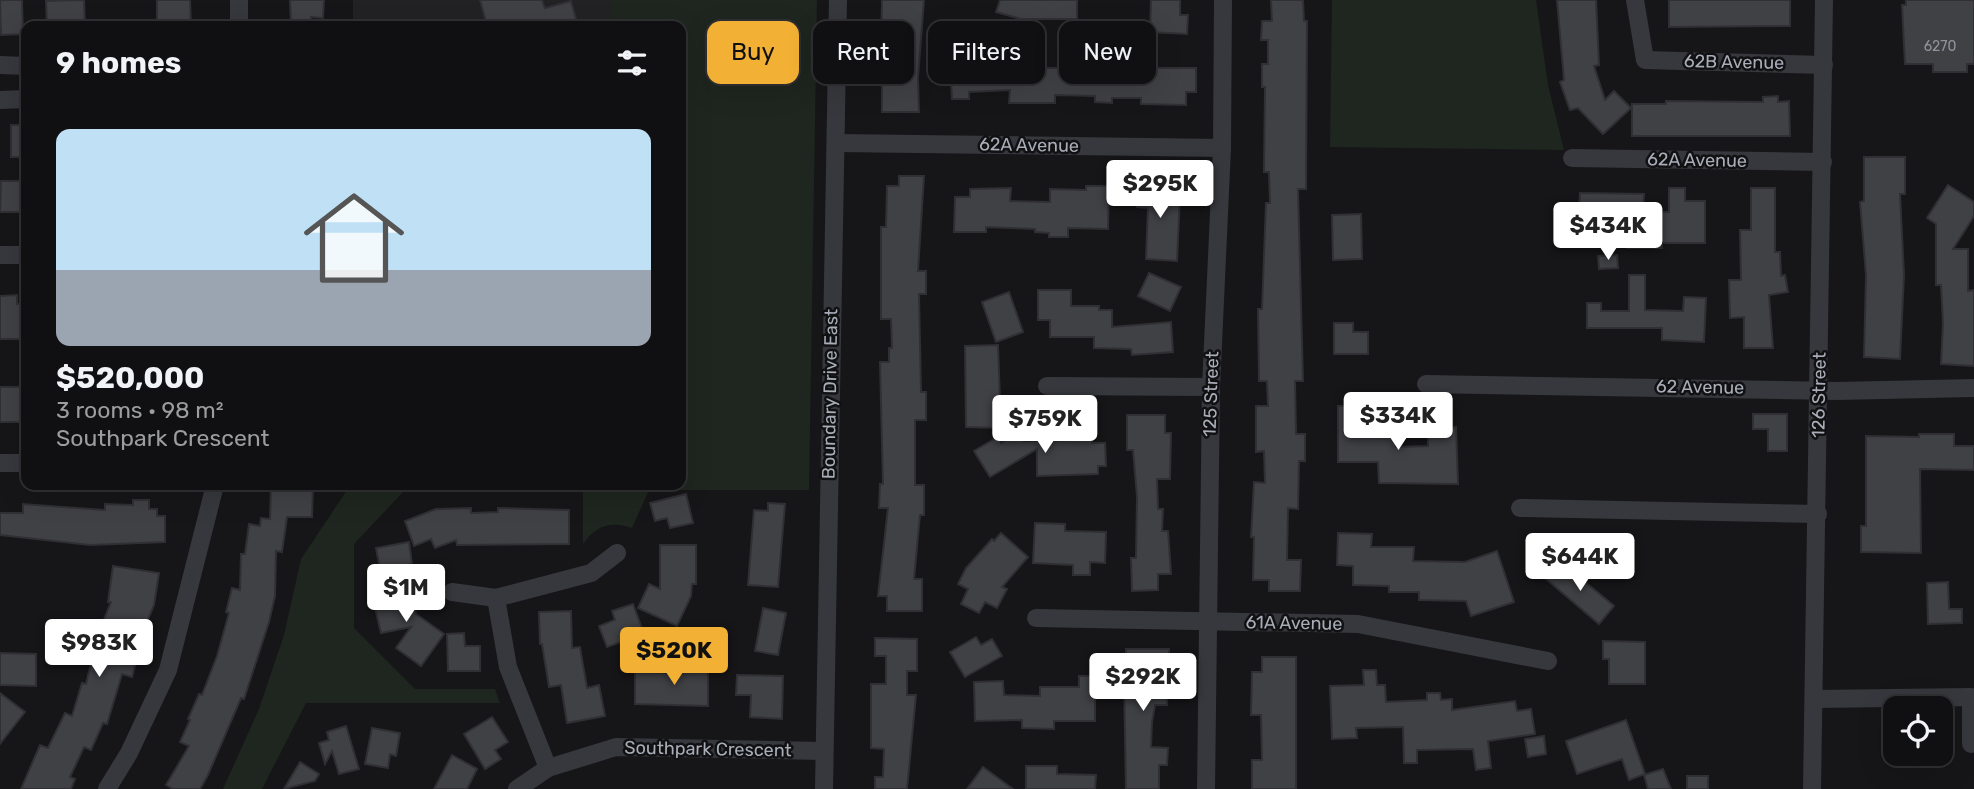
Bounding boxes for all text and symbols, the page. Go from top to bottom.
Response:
chip: Buy [707,21,799,84]
chip: Rent [813,21,914,84]
chip: Filters [928,21,1045,84]
chip: New [1059,21,1156,84]
house number: 6270 [1924,38,1956,55]
icon: filters [613,44,651,82]
text: 9 homes [56,45,181,81]
street label: 62B Avenue [1684,50,1784,74]
street label: 62A Avenue [979,133,1079,157]
street label: 62A Avenue [1647,148,1747,172]
pin: $295K [1111,160,1209,220]
text: $295K [1122,169,1198,197]
icon: home [291,175,417,301]
pin: $434K [1559,202,1657,262]
text: $434K [1569,211,1647,239]
street label: Boundary Drive East [818,309,842,479]
street label: 125 Street [1199,351,1223,437]
street label: 126 Street [1807,352,1831,438]
text: $520,000 [56,360,204,396]
street label: 62 Avenue [1656,375,1744,399]
pin: $334K [1349,392,1447,452]
text: 3 rooms · 98 m² [56,396,224,424]
pin: $759K [996,396,1094,455]
text: $334K [1360,401,1436,429]
text: $759K [1008,404,1082,432]
text: Southpark Crescent [56,424,270,452]
pin: $644K [1531,534,1629,593]
text: $644K [1541,542,1619,570]
pin: $1M [372,564,440,624]
text: $1M [383,573,429,601]
street label: 61A Avenue [1245,611,1343,635]
pin: $983K [50,620,148,679]
text: $983K [61,628,137,656]
pin: $520K [625,628,723,687]
text: $520K [636,636,712,664]
pin: $292K [1094,654,1192,713]
text: $292K [1105,662,1181,690]
map controls [1883,696,1953,766]
button: locate [1883,696,1953,766]
street label: Southpark Crescent [624,737,792,761]

